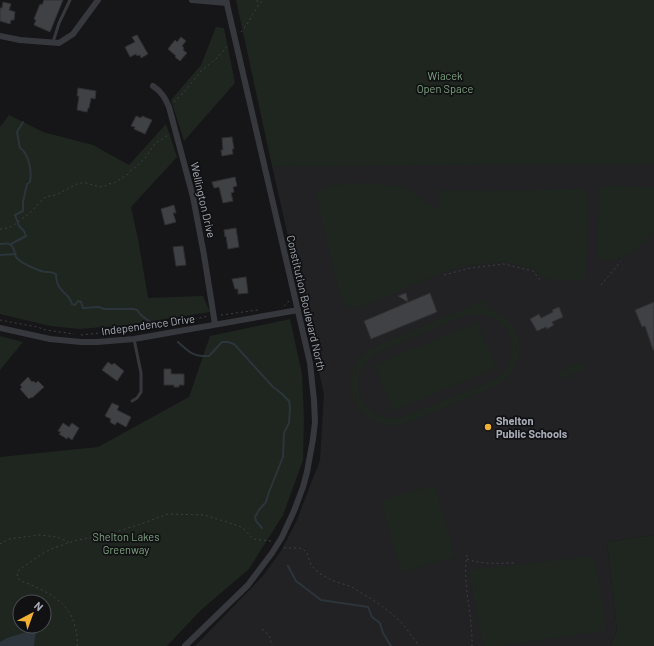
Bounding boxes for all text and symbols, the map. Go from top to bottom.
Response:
park label: Wiacek Open Space [417,69,473,95]
street label: Wellington Drive [188,161,219,239]
street label: Constitution Boulevard North [285,234,328,372]
street label: Independence Drive [100,311,196,338]
place label: Shelton Public Schools [496,414,568,440]
marker: Shelton Public Schools [483,422,493,432]
park label: Shelton Lakes Greenway [93,530,159,556]
north arrow [12,594,52,634]
text: N [32,599,46,613]

